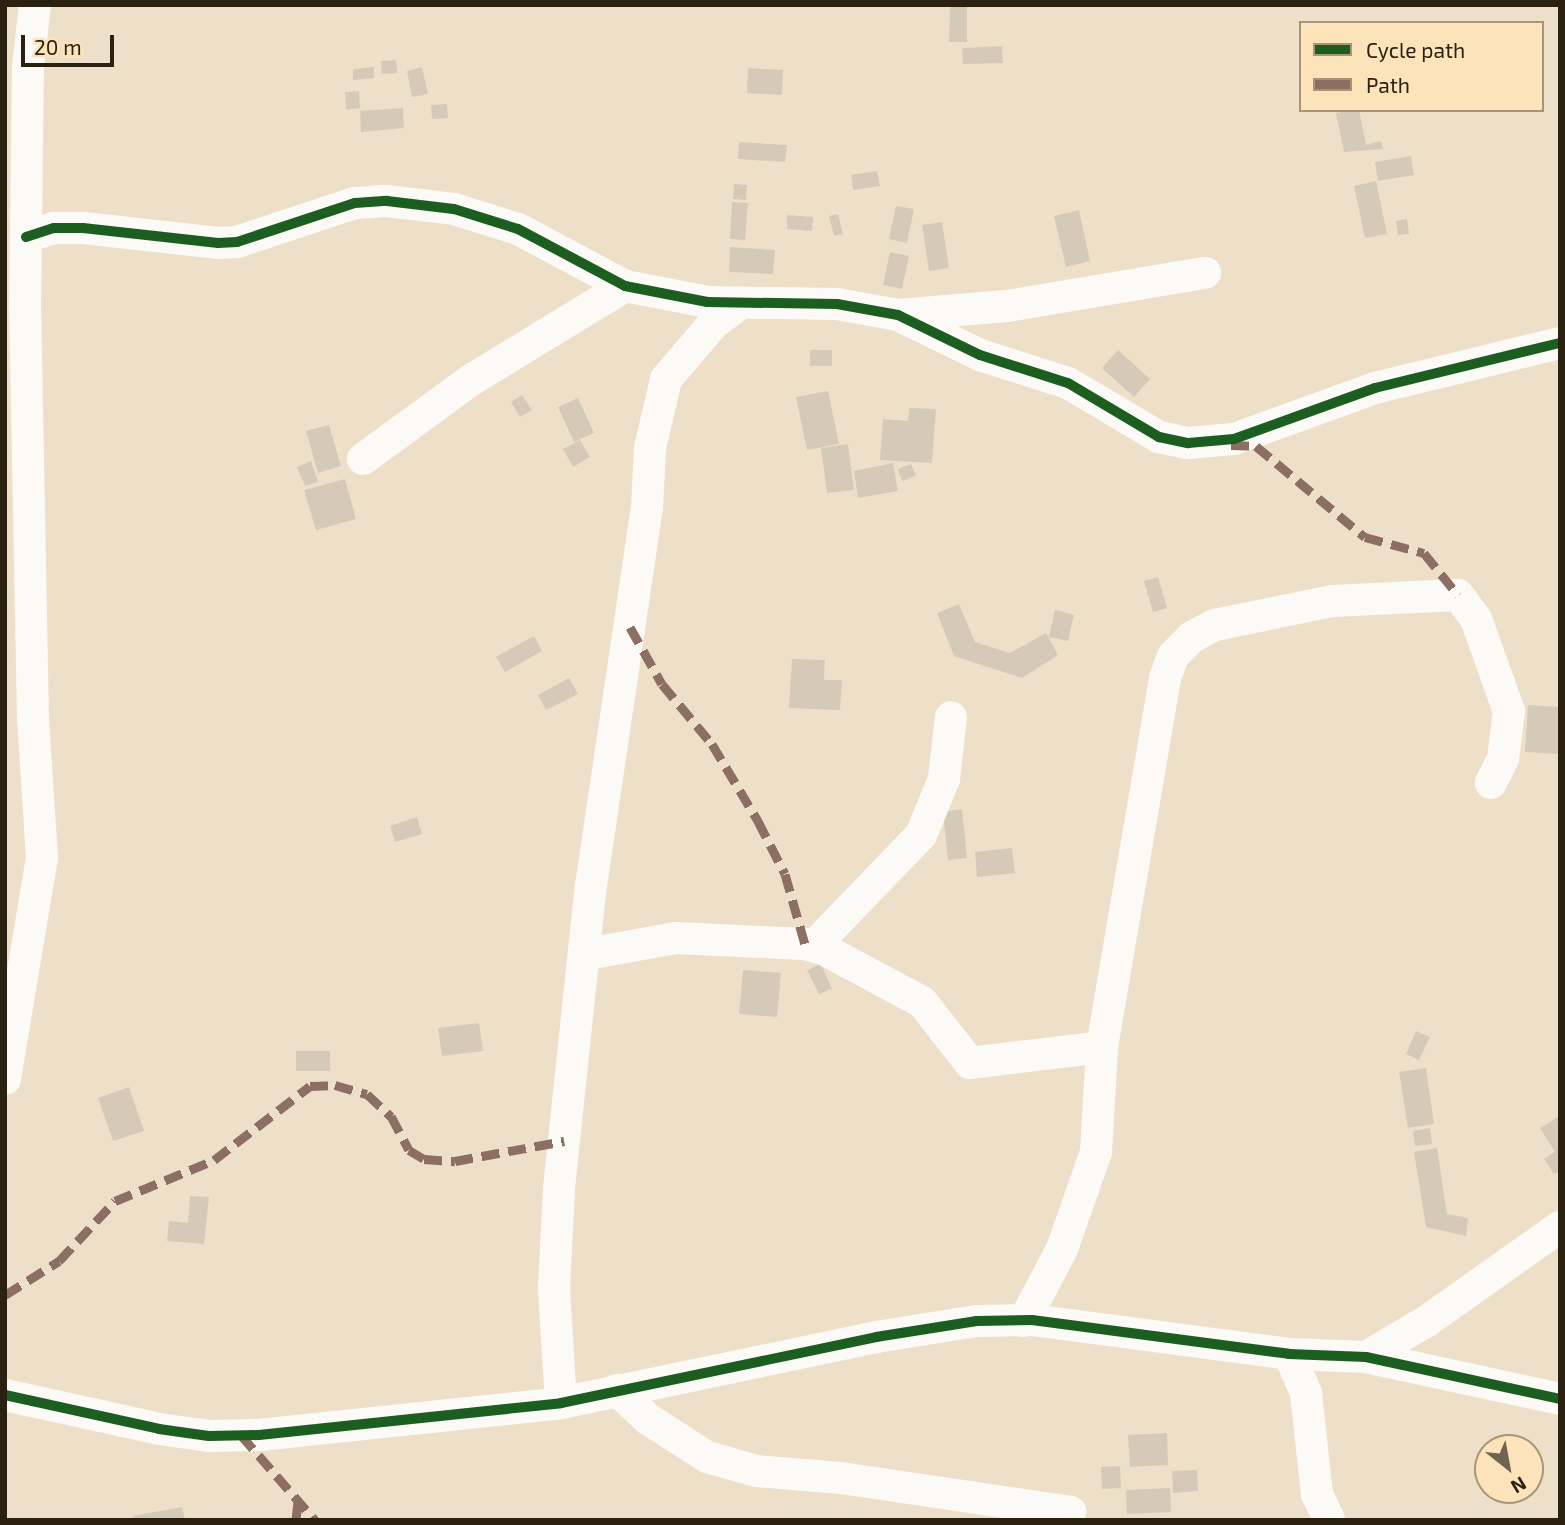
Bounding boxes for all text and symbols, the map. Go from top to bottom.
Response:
scale bar [24,21,117,65]
legend [1299,21,1544,112]
text: 20 m [34,34,82,59]
text: Cycle path [1366,37,1465,62]
text: Path [1366,72,1410,97]
north arrow [1474,1434,1544,1504]
text: N [1507,1472,1531,1499]

